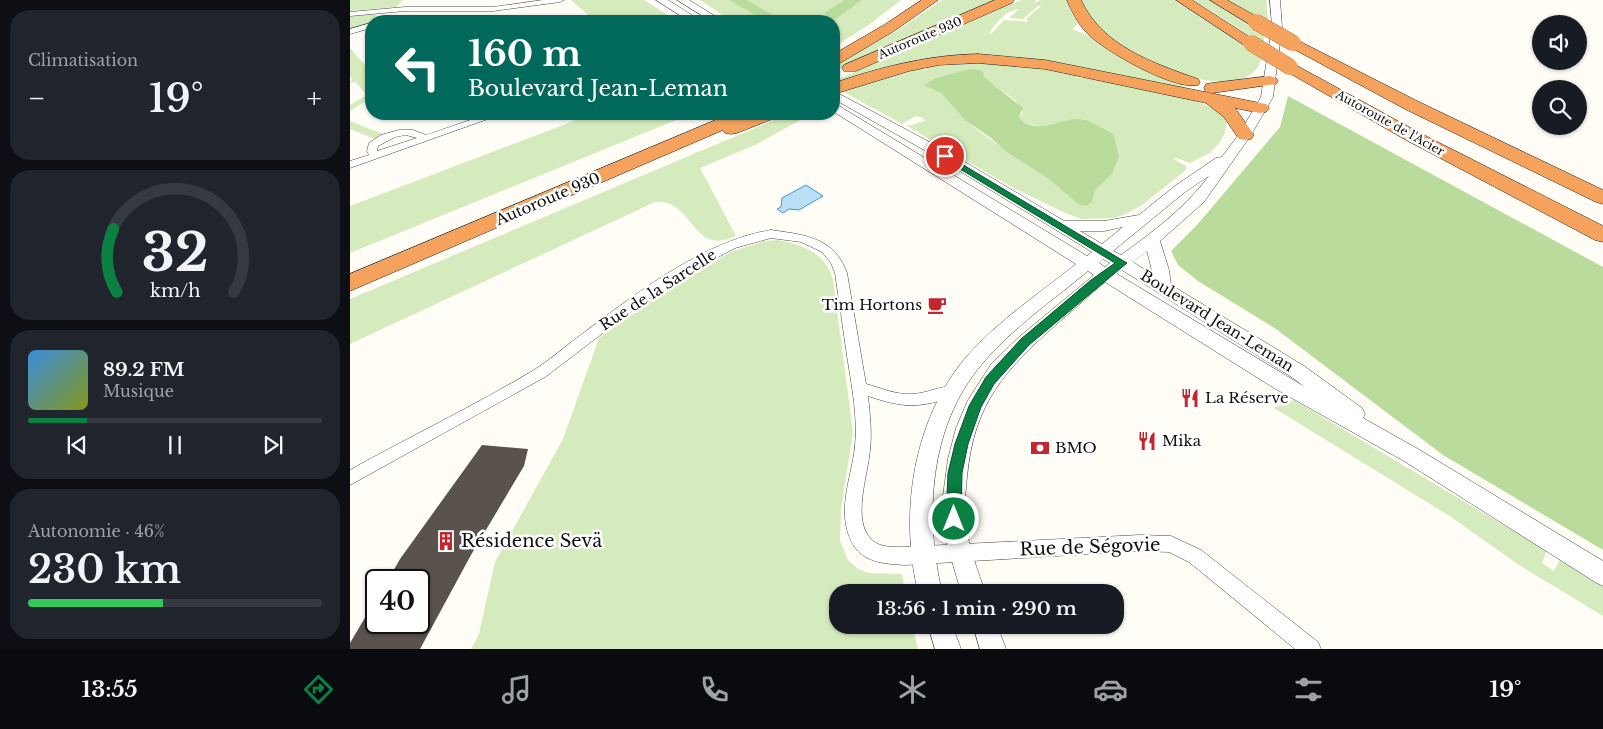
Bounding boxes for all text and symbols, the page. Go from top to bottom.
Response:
street label: Autoroute 930 [875,13,964,62]
map controls [1532,15,1587,135]
button: sound [1532,15,1587,70]
text: 160 m [468,32,581,75]
icon: left [385,35,450,100]
text: Climatisation [28,50,138,70]
text: 19° [149,75,204,122]
text: Boulevard Jean-Leman [468,75,728,102]
button: search [1532,80,1587,135]
text: − [28,81,46,116]
text: + [307,81,322,116]
street label: Autoroute de l'Acier [1332,86,1448,159]
pin [924,135,966,177]
icon: arrive [931,142,959,170]
street label: Autoroute 930 [492,168,603,230]
text: 32 [142,221,208,285]
street label: Rue de la Sarcelle [596,245,720,334]
street label: Boulevard Jean-Leman [1137,266,1297,376]
text: km/h [150,280,200,302]
cafe icon: Tim Hortons [926,294,948,316]
place label: Tim Hortons [822,295,922,314]
text: 89.2 FM [103,358,185,381]
text: Musique [103,381,174,401]
restaurant icon: La Réserve [1179,387,1201,409]
place label: La Réserve [1205,388,1289,407]
restaurant icon: Mika [1136,430,1158,452]
icon: previous [63,431,91,459]
icon: pause [161,431,189,459]
icon: next [259,431,287,459]
place label: Mika [1162,431,1202,450]
bank icon: BMO [1029,437,1051,459]
place label: BMO [1055,438,1097,457]
position arrow [927,492,979,544]
text: Autonomie · 46% [28,521,165,541]
building icon: Résidence Sevä [435,530,457,552]
place label: Résidence Sevä [461,530,602,552]
street label: Rue de Ségovie [1019,534,1161,560]
text: 230 km [28,546,181,593]
speed limit sign: 40 [365,569,430,634]
text: 13:56 · 1 min · 290 m [876,597,1077,620]
icon: directions [301,672,336,707]
icon: music [499,672,534,707]
icon: phone [697,672,732,707]
icon: climate [895,672,930,707]
icon: car [1093,672,1128,707]
icon: filters [1291,672,1326,707]
text: 13:55 [82,676,138,703]
text: 19° [1490,676,1521,703]

